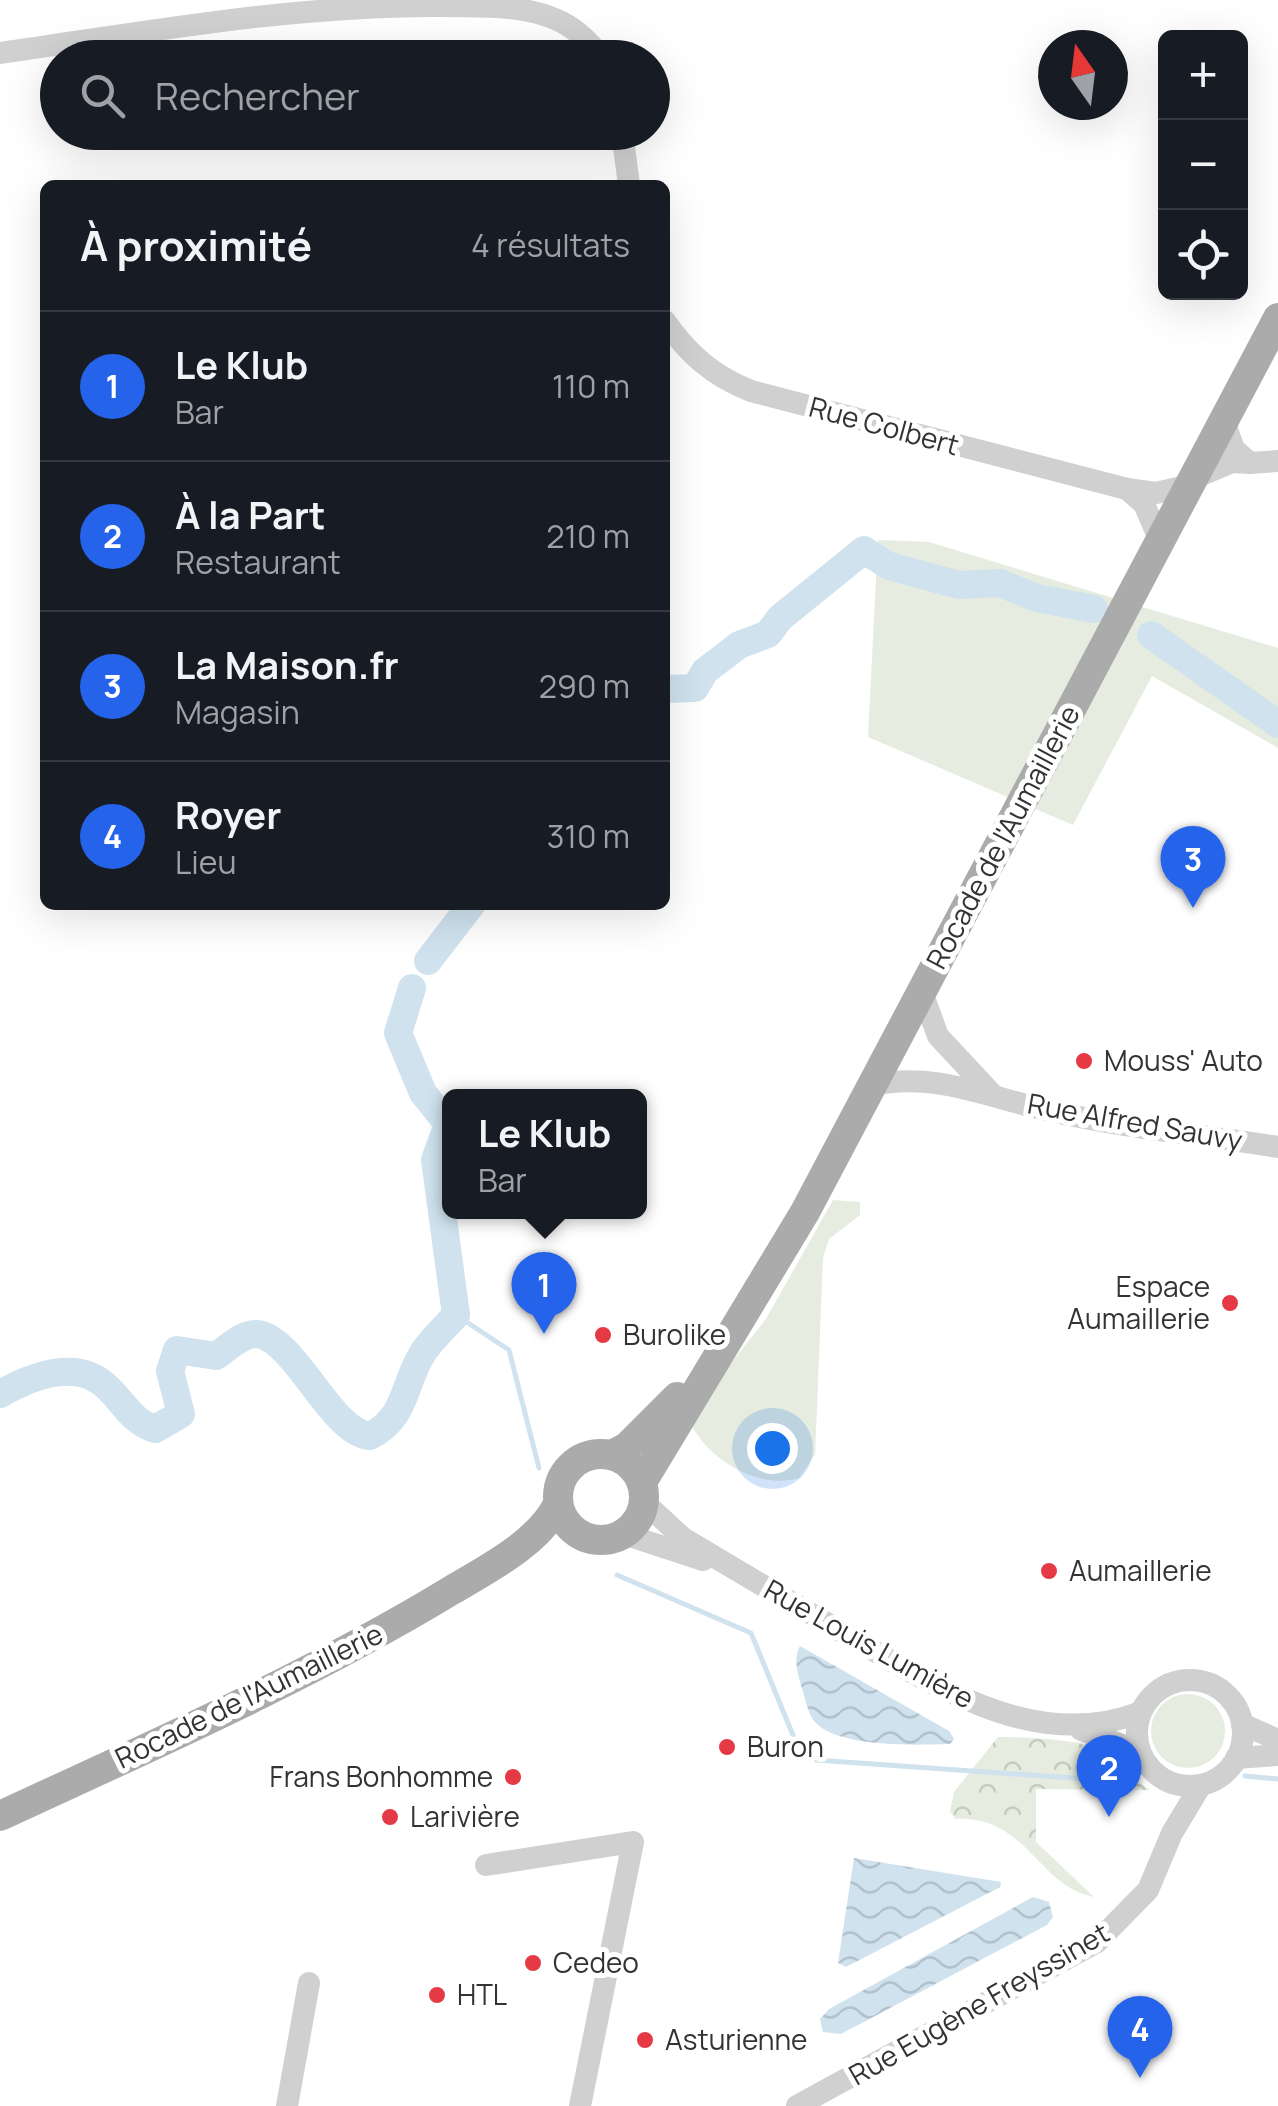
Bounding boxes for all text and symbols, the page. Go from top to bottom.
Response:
north arrow [1038,30,1128,120]
map controls [1158,30,1248,300]
button: + [1158,30,1248,120]
search box [40,40,670,150]
icon: search [75,68,130,123]
text: Rechercher [155,69,360,121]
button: − [1158,120,1248,210]
button: locate [1158,210,1248,300]
text: À proximité [80,216,312,274]
text: 4 résultats [471,223,630,267]
text: Le Klub [175,338,308,390]
text: 1 [105,364,120,408]
text: 110 m [552,364,630,408]
street label: Rue Colbert [805,387,963,463]
text: Bar [175,390,224,434]
text: À la Part [175,488,326,540]
text: 2 [103,514,122,558]
text: 210 m [546,514,630,558]
text: Restaurant [175,540,341,584]
text: La Maison.fr [175,638,399,690]
text: 3 [103,664,122,708]
text: 290 m [539,664,630,708]
text: Magasin [175,690,300,734]
street label: Rocade de l'Aumaillerie [917,698,1088,975]
text: Royer [175,788,281,840]
text: 4 [103,814,122,858]
text: 310 m [547,814,630,858]
pin: 3 [1160,826,1226,908]
text: Lieu [175,840,237,884]
place label: Mouss' Auto [1104,1041,1263,1079]
marker: Mouss' Auto [1073,1050,1095,1072]
street label: Rue Alfred Sauvy [1025,1083,1246,1159]
popup [442,1089,647,1219]
text: Le Klub [478,1106,611,1158]
text: Bar [478,1158,527,1202]
pin: 1 [512,1252,576,1334]
place label: Espace Aumaillerie [1067,1267,1210,1337]
marker: Espace Aumaillerie [1219,1292,1241,1314]
place label: Burolike [623,1315,726,1353]
marker: Burolike [592,1324,614,1346]
your location [747,1423,798,1474]
place label: Aumaillerie [1069,1551,1212,1589]
marker: Aumaillerie [1038,1560,1060,1582]
street label: Rue Louis Lumière [758,1570,981,1717]
street label: Rocade de l'Aumaillerie [108,1614,389,1776]
place label: Buron [747,1727,824,1765]
pin: 2 [1076,1734,1142,1817]
marker: Buron [716,1736,738,1758]
place label: Frans Bonhomme [270,1757,493,1795]
marker: Frans Bonhomme [502,1766,524,1788]
place label: Larivière [410,1797,520,1835]
marker: Larivière [379,1806,401,1828]
street label: Rue Eugène Freyssinet [841,1913,1116,2093]
place label: Cedeo [553,1943,639,1981]
marker: Cedeo [522,1952,544,1974]
place label: HTL [457,1975,507,2013]
marker: HTL [426,1984,448,2006]
pin: 4 [1108,1996,1172,2078]
place label: Asturienne [665,2020,807,2058]
marker: Asturienne [634,2029,656,2051]

